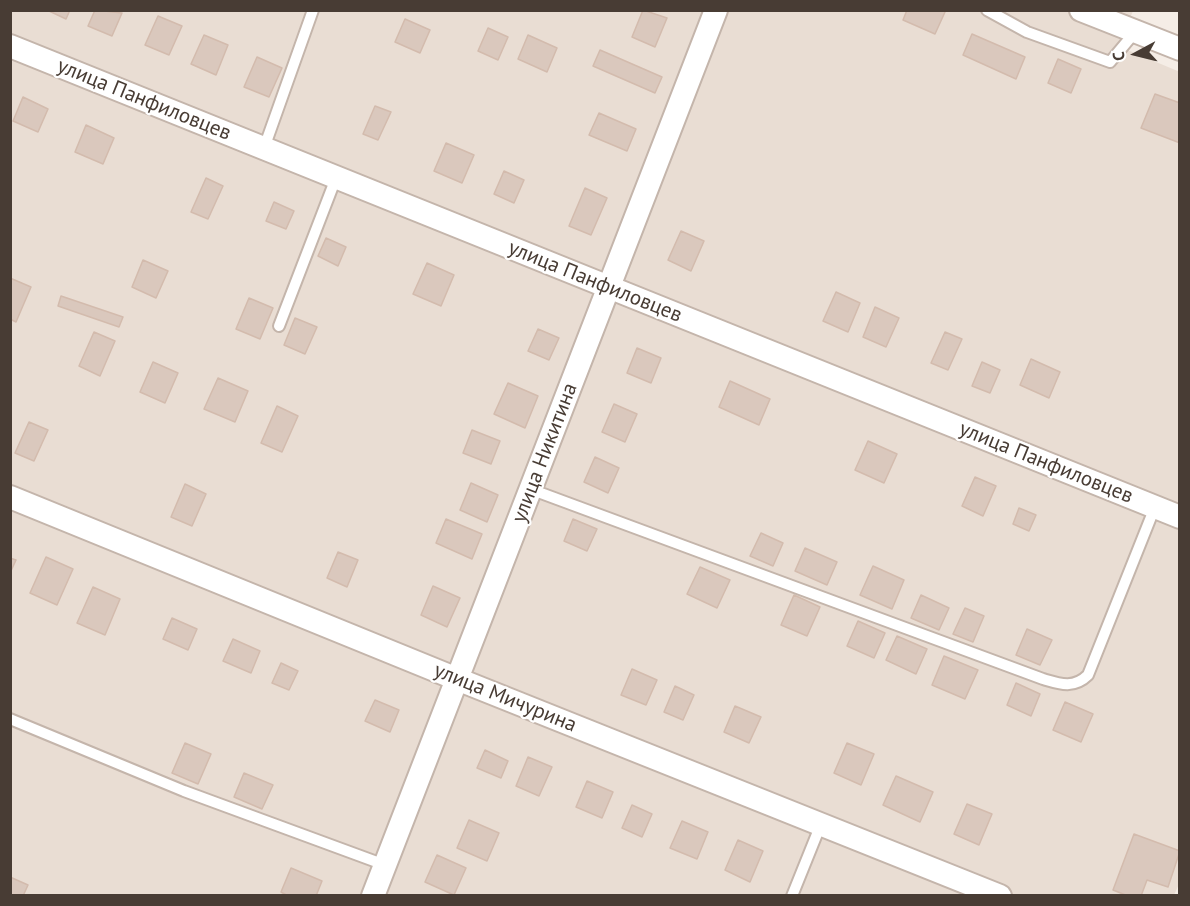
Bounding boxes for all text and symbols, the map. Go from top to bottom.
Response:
north arrow [1106,24,1166,84]
text: С [1108,51,1129,62]
street label: улица Панфиловцев [53,54,235,146]
street label: улица Панфиловцев [504,236,686,328]
street label: улица Никитина [507,380,583,526]
street label: улица Панфиловцев [955,417,1137,509]
street label: улица Мичурина [430,658,580,738]

